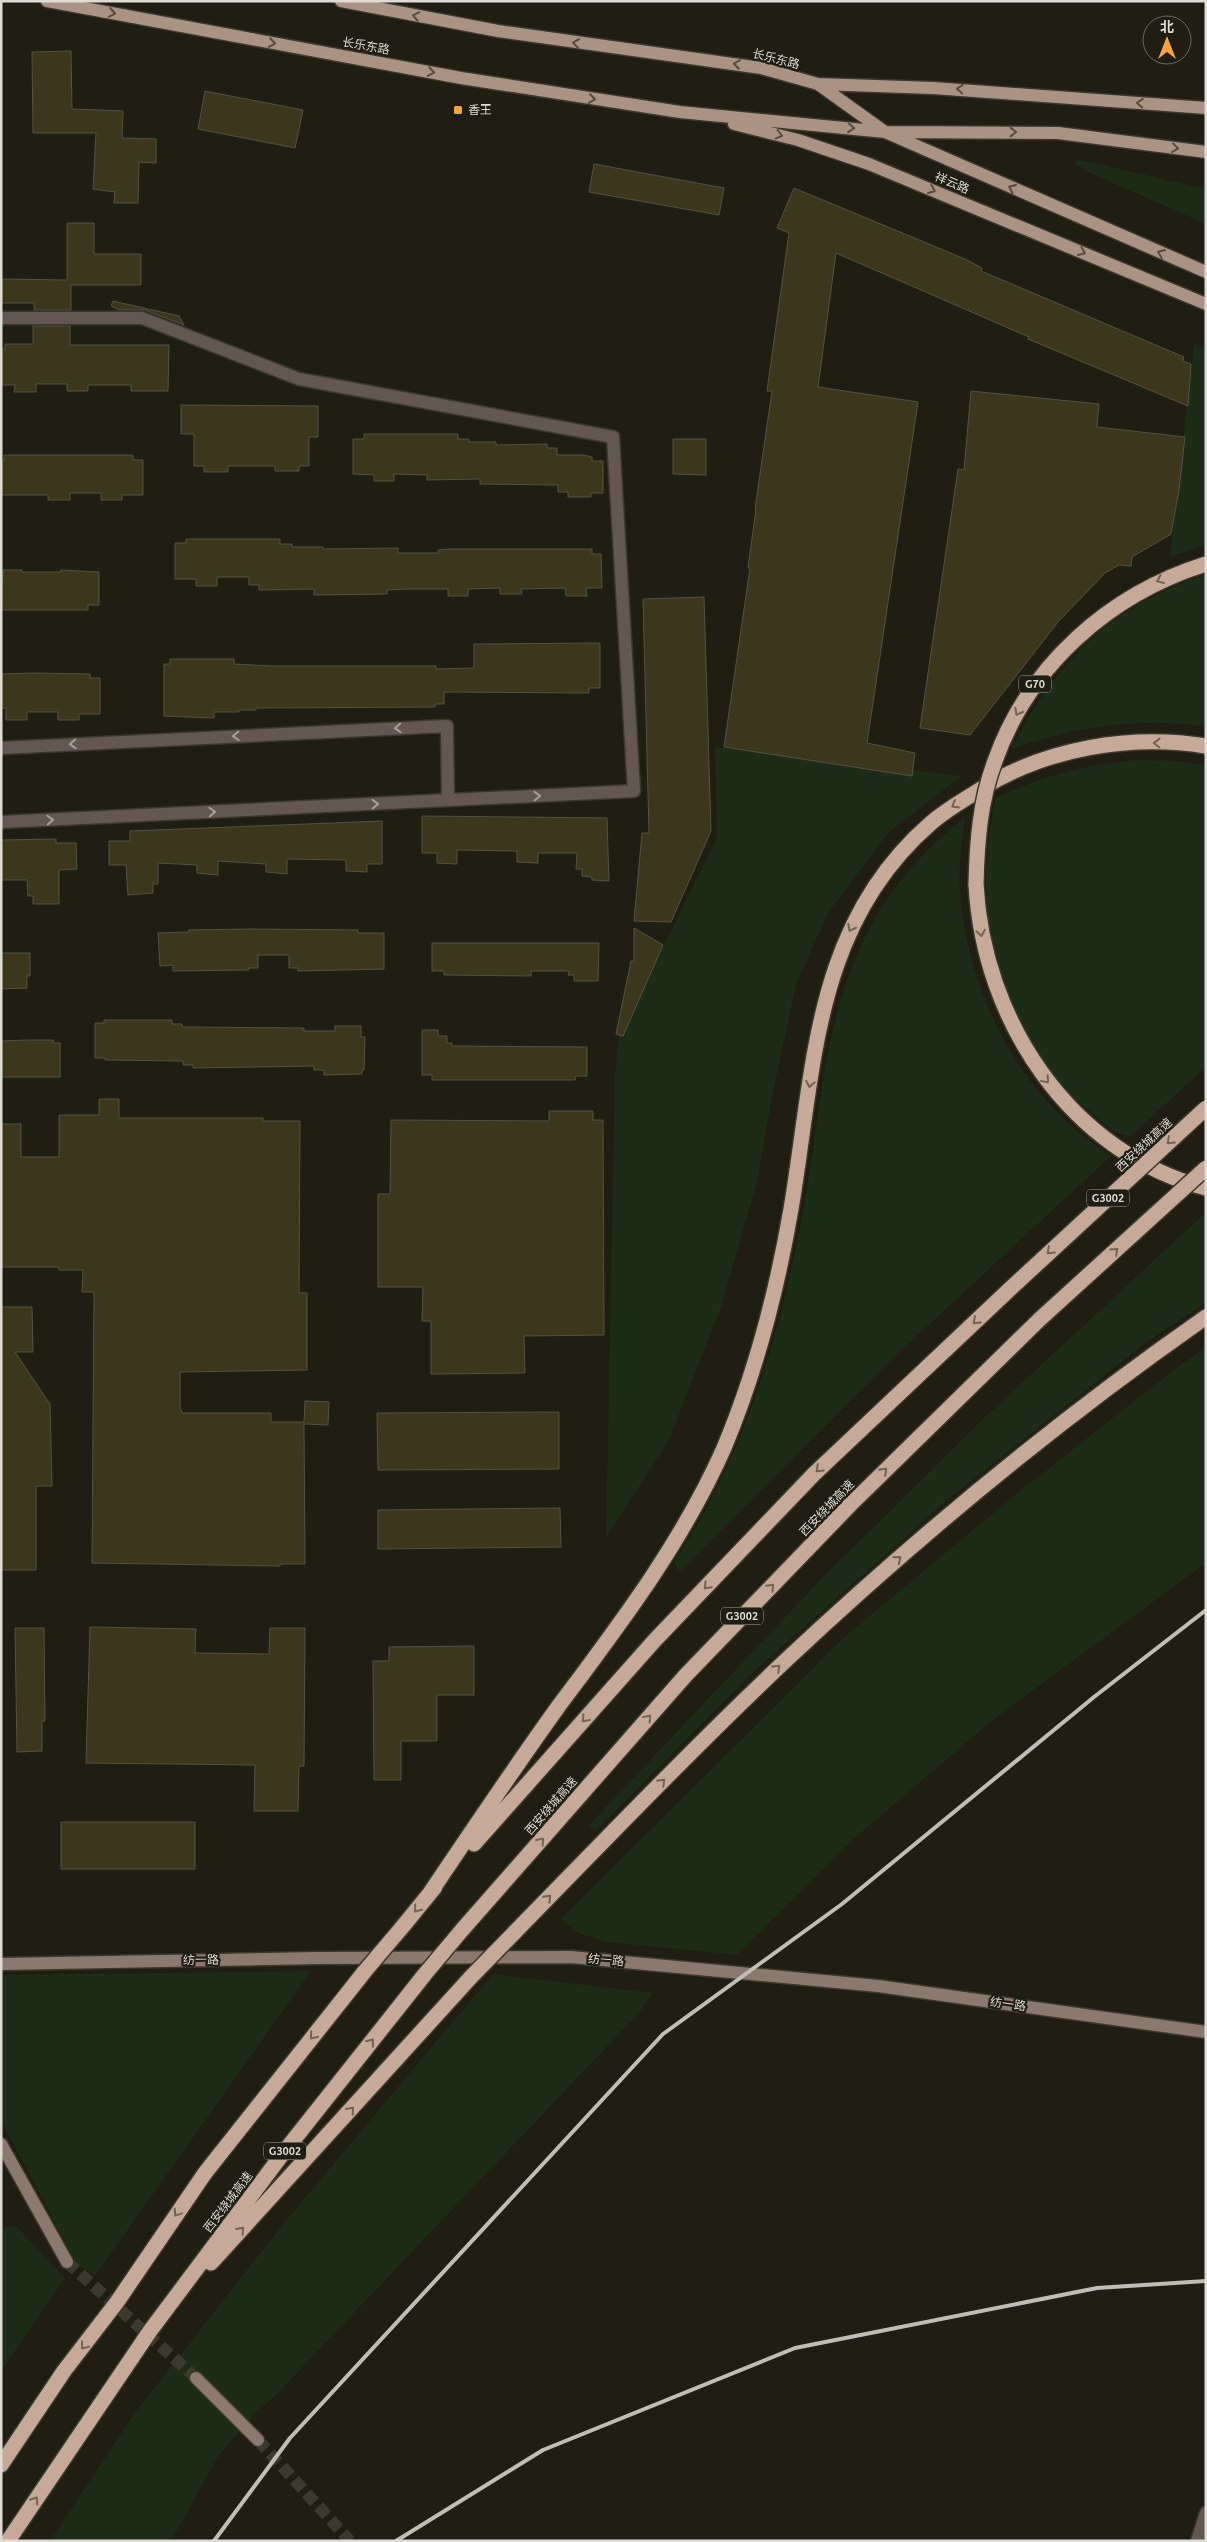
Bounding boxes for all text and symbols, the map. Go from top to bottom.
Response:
one-way arrow [108,8,116,18]
one-way arrow [412,11,420,21]
north arrow [1142,15,1192,65]
text: 北 [1160,19,1174,35]
street label: 长乐东路 [341,35,391,56]
one-way arrow [267,37,276,47]
one-way arrow [572,38,580,48]
street label: 长乐东路 [751,46,801,71]
one-way arrow [733,60,741,70]
one-way arrow [427,67,436,77]
one-way arrow [956,84,964,95]
one-way arrow [588,93,596,104]
one-way arrow [1135,97,1143,108]
place label: 香王 [468,103,492,116]
marker: 香王 [452,104,464,116]
one-way arrow [847,123,855,134]
one-way arrow [1010,127,1017,137]
one-way arrow [775,129,784,140]
one-way arrow [1171,142,1179,153]
street label: 祥云路 [933,170,971,196]
one-way arrow [927,183,936,194]
one-way arrow [1008,184,1017,195]
one-way arrow [1077,246,1086,256]
one-way arrow [1157,249,1166,260]
one-way arrow [1156,574,1165,585]
road number: G70 [1019,676,1051,692]
one-way arrow [1014,707,1024,716]
one-way arrow [394,723,402,734]
one-way arrow [231,731,239,742]
one-way arrow [1153,738,1160,748]
one-way arrow [69,739,77,750]
one-way arrow [533,790,541,801]
one-way arrow [371,798,379,809]
one-way arrow [952,798,961,808]
one-way arrow [208,806,216,817]
one-way arrow [46,815,54,825]
one-way arrow [847,922,857,931]
one-way arrow [976,928,986,937]
one-way arrow [1040,1074,1049,1083]
one-way arrow [805,1080,816,1088]
street label: 西安绕城高速 [1113,1115,1174,1174]
one-way arrow [1166,1135,1175,1144]
road number: G3002 [1087,1190,1129,1206]
one-way arrow [1047,1246,1056,1255]
one-way arrow [1109,1248,1118,1257]
one-way arrow [972,1315,981,1324]
one-way arrow [816,1463,825,1472]
one-way arrow [879,1468,888,1477]
street label: 西安绕城高速 [797,1477,856,1538]
one-way arrow [892,1557,901,1565]
one-way arrow [704,1581,713,1590]
one-way arrow [765,1584,774,1593]
road number: G3002 [721,1608,763,1624]
one-way arrow [772,1665,781,1674]
one-way arrow [582,1713,591,1722]
one-way arrow [642,1715,651,1724]
street label: 西安绕城高速 [522,1774,579,1837]
one-way arrow [656,1779,665,1788]
one-way arrow [535,1837,544,1846]
one-way arrow [542,1895,551,1904]
one-way arrow [414,1903,422,1912]
street label: 纺一路 [588,1951,625,1968]
street label: 纺一路 [183,1953,219,1966]
street label: 纺一路 [989,1995,1027,2012]
one-way arrow [310,2030,318,2039]
one-way arrow [365,2039,373,2048]
one-way arrow [345,2107,354,2116]
road number: G3002 [264,2142,306,2160]
street label: 西安绕城高速 [201,2169,254,2234]
one-way arrow [174,2207,183,2217]
one-way arrow [236,2227,245,2236]
one-way arrow [81,2340,89,2349]
one-way arrow [29,2496,38,2506]

